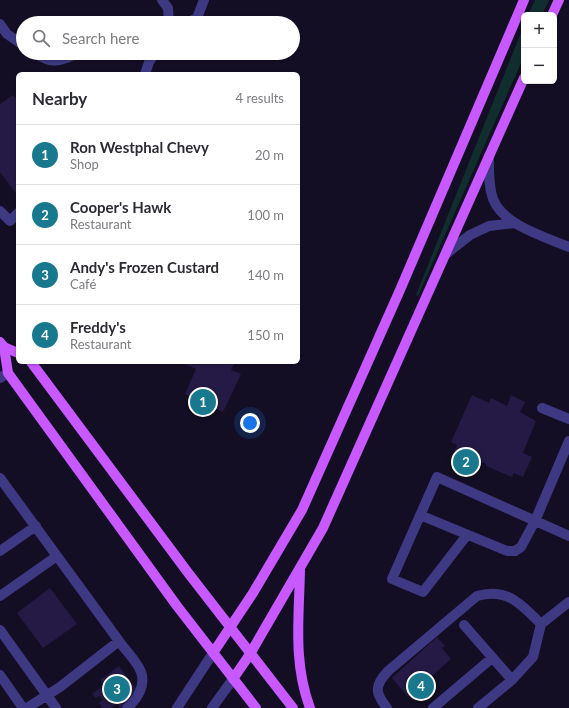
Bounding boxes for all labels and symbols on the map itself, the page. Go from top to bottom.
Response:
pin: 1 [190,387,216,417]
your location [240,413,260,433]
pin: 2 [453,447,479,477]
pin: 4 [408,671,434,701]
pin: 3 [104,674,130,704]

